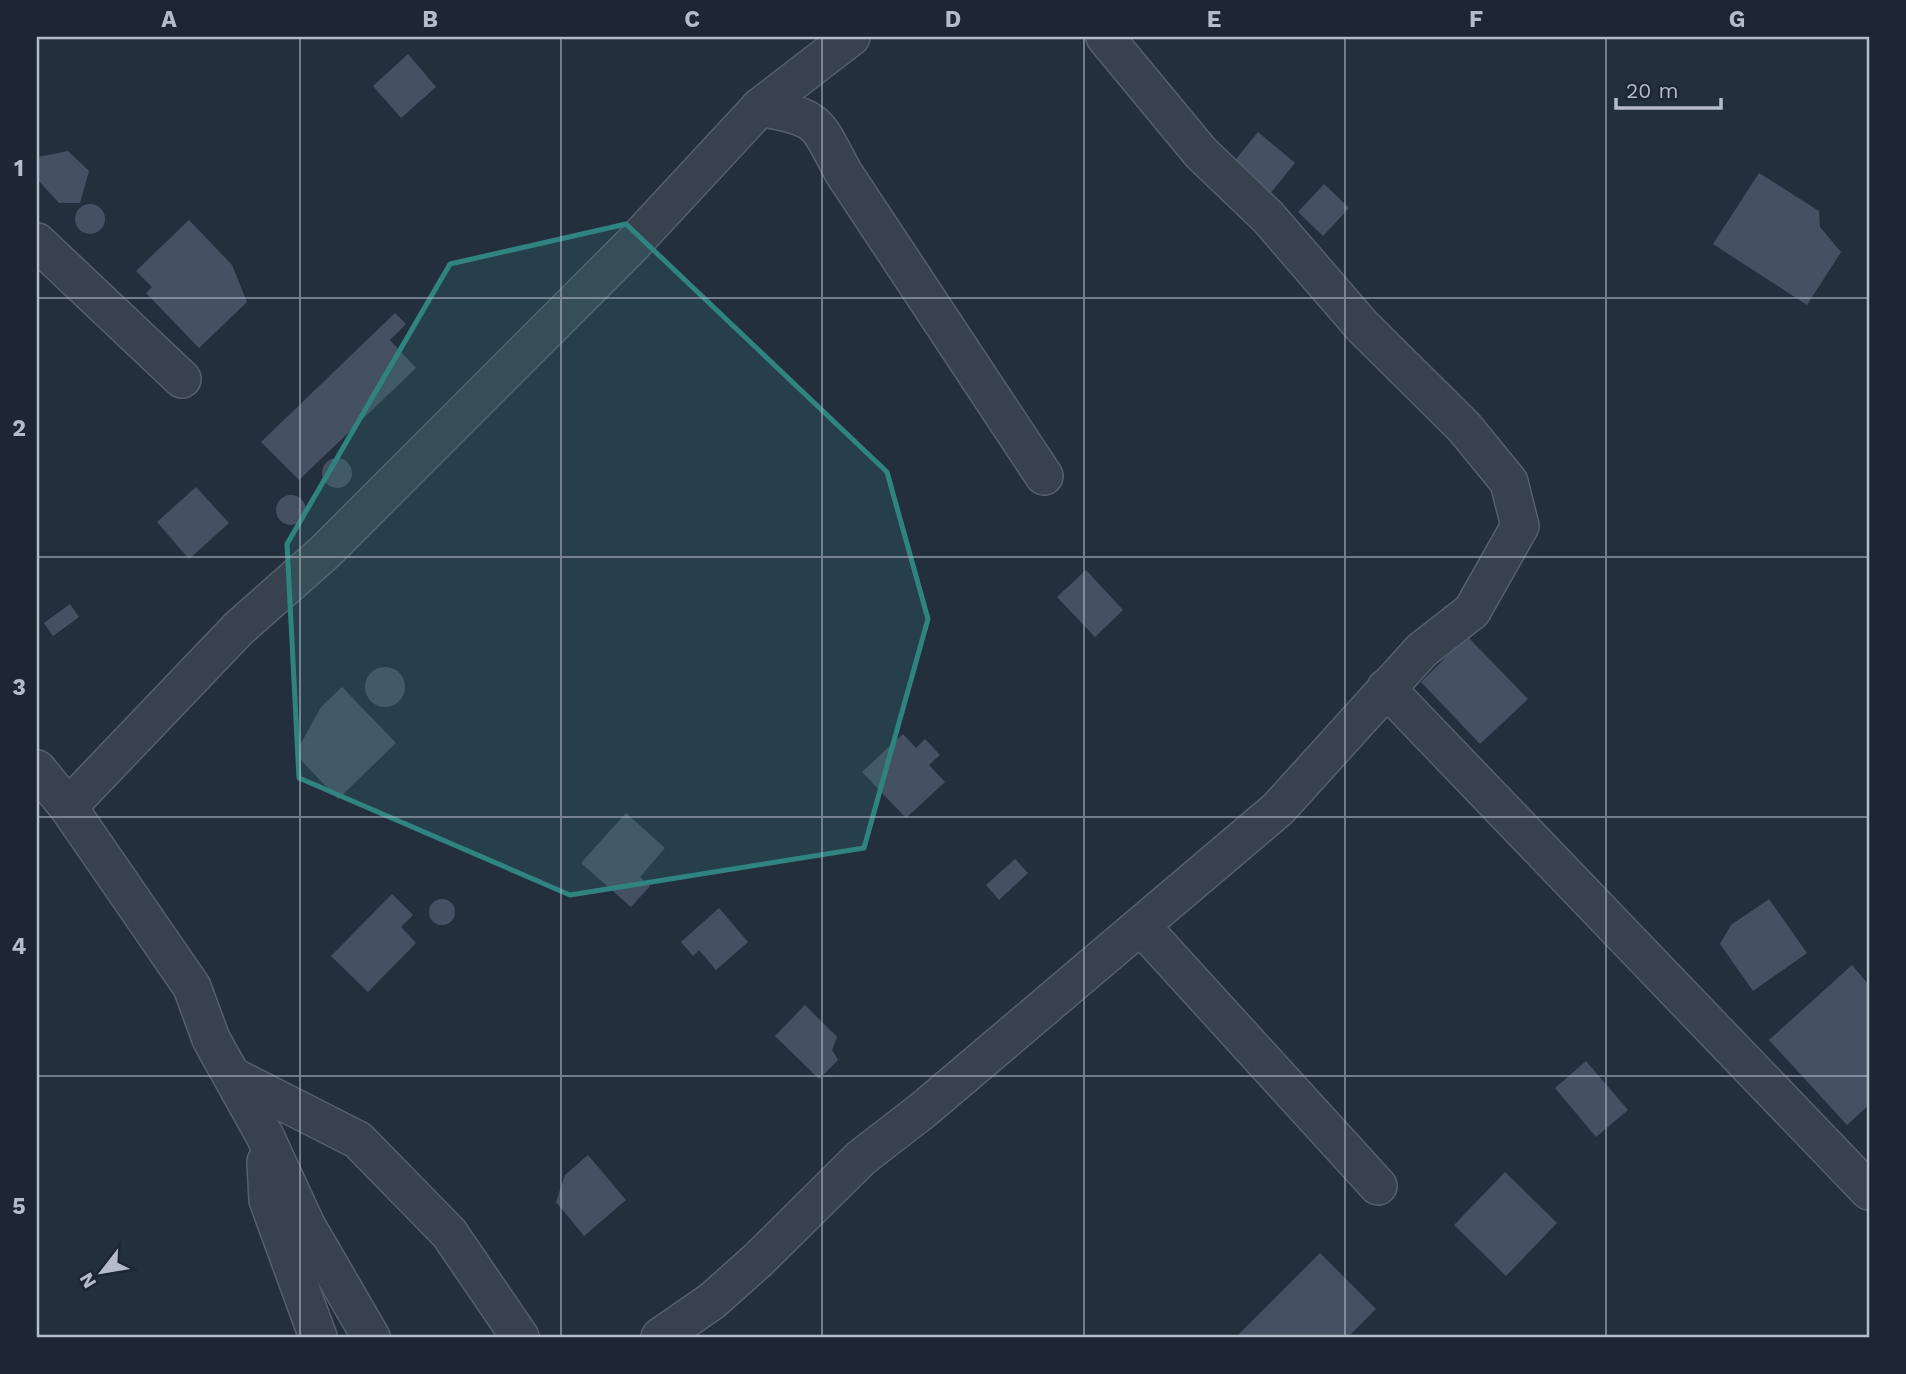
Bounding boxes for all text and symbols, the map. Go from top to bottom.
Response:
text: A [161,6,177,33]
text: B [422,6,438,33]
text: C [684,6,700,33]
text: D [945,6,961,33]
text: E [1207,6,1221,33]
text: F [1469,6,1483,33]
text: G [1729,6,1745,33]
scale bar [1616,66,1720,110]
text: 20 m [1626,78,1678,103]
text: 1 [14,155,24,182]
text: 2 [12,415,26,442]
text: 3 [12,674,26,701]
text: 4 [12,933,27,960]
text: 5 [12,1193,26,1220]
north arrow [66,1238,136,1308]
text: N [74,1269,101,1292]

